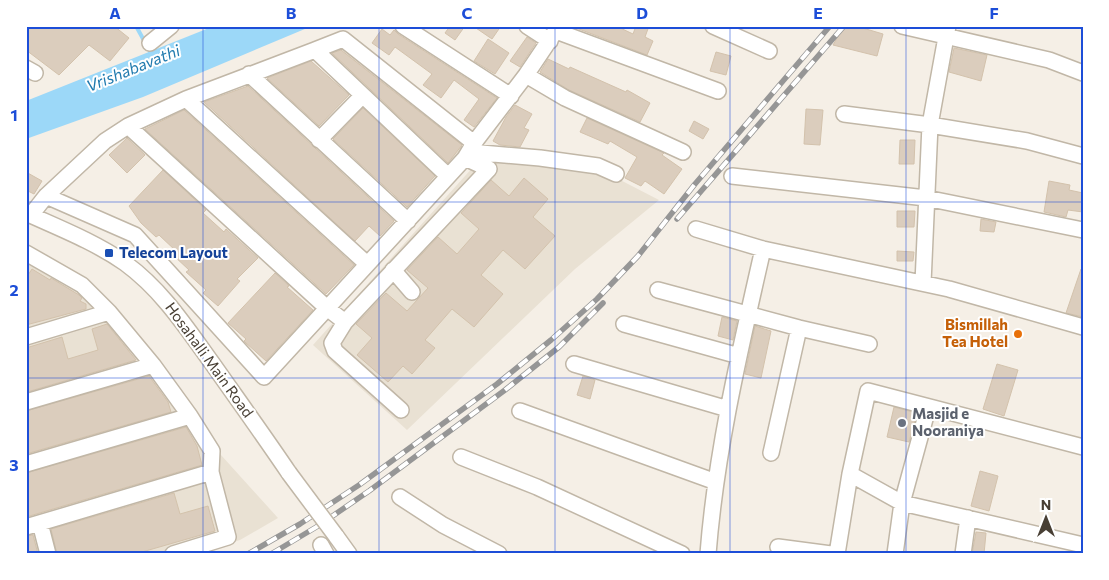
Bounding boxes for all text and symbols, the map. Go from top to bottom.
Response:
text: A [109,3,121,22]
text: B [286,3,297,22]
text: C [462,3,473,22]
text: D [636,3,648,22]
text: E [813,3,823,22]
text: F [989,3,999,22]
water label: Vrishabavathi [83,40,183,95]
text: 1 [10,105,18,124]
place label: Telecom Layout [119,243,228,261]
marker: Telecom Layout [103,247,115,259]
text: 2 [9,280,19,299]
street label: Hosahalli Main Road [162,298,258,420]
place label: Bismillah Tea Hotel [942,315,1008,350]
marker: Bismillah Tea Hotel [1012,328,1024,340]
place label: Masjid e Nooraniya [912,404,984,439]
marker: Masjid e Nooraniya [896,417,908,429]
text: 3 [9,455,19,474]
north arrow [1022,492,1072,542]
text: N [1041,496,1051,513]

